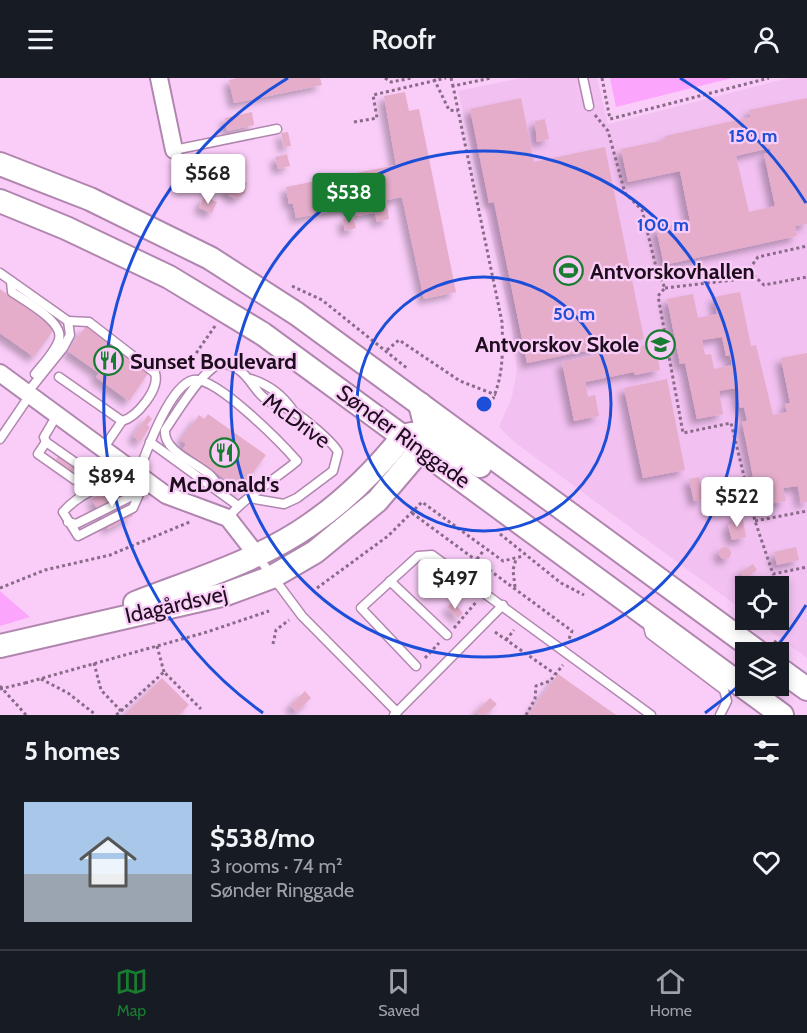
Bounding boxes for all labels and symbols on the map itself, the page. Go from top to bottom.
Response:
text: 150 m [729,125,777,147]
pin: $568 [172,154,244,205]
pin: $538 [313,173,385,224]
text: 100 m [637,214,689,236]
sports icon: Antvorskovhallen [553,255,585,287]
place label: Antvorskovhallen [590,258,755,285]
text: 50 m [553,303,595,325]
school or university icon: Antvorskov Skole [644,328,676,360]
place label: Antvorskov Skole [475,331,639,358]
restaurant icon: Sunset Boulevard [93,345,125,377]
place label: Sunset Boulevard [130,348,297,375]
street label: Sønder Ringgade [332,379,476,494]
street label: McDrive [258,387,336,454]
centre of rings [474,394,494,414]
restaurant icon: McDonald's [208,436,240,468]
pin: $894 [76,457,148,508]
place label: McDonald's [169,471,279,498]
pin: $522 [701,477,773,528]
pin: $497 [419,559,491,610]
street label: Idagårdsvej [122,580,230,629]

